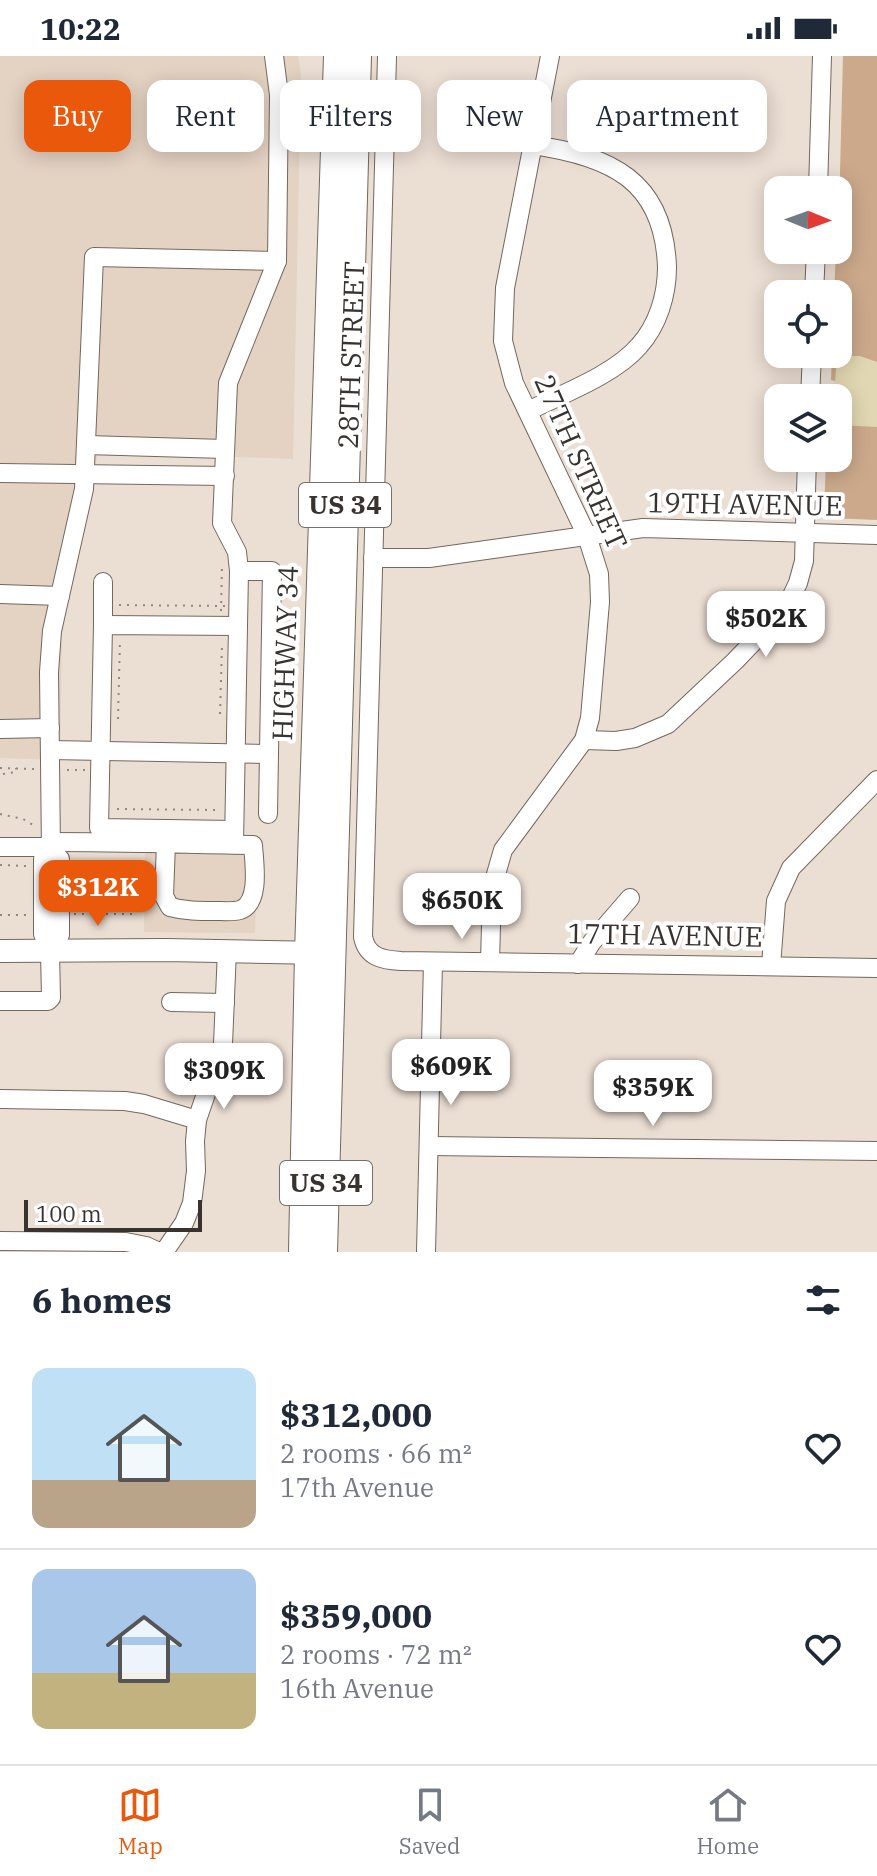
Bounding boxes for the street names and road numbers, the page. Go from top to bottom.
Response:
street label: 28TH STREET [329,261,372,449]
street label: 27TH STREET [526,369,637,555]
road number: US 34 [299,483,391,527]
street label: 19TH AVENUE [647,483,843,524]
street label: HIGHWAY 34 [263,565,306,741]
street label: 17TH AVENUE [567,914,763,955]
road number: US 34 [280,1161,372,1205]

